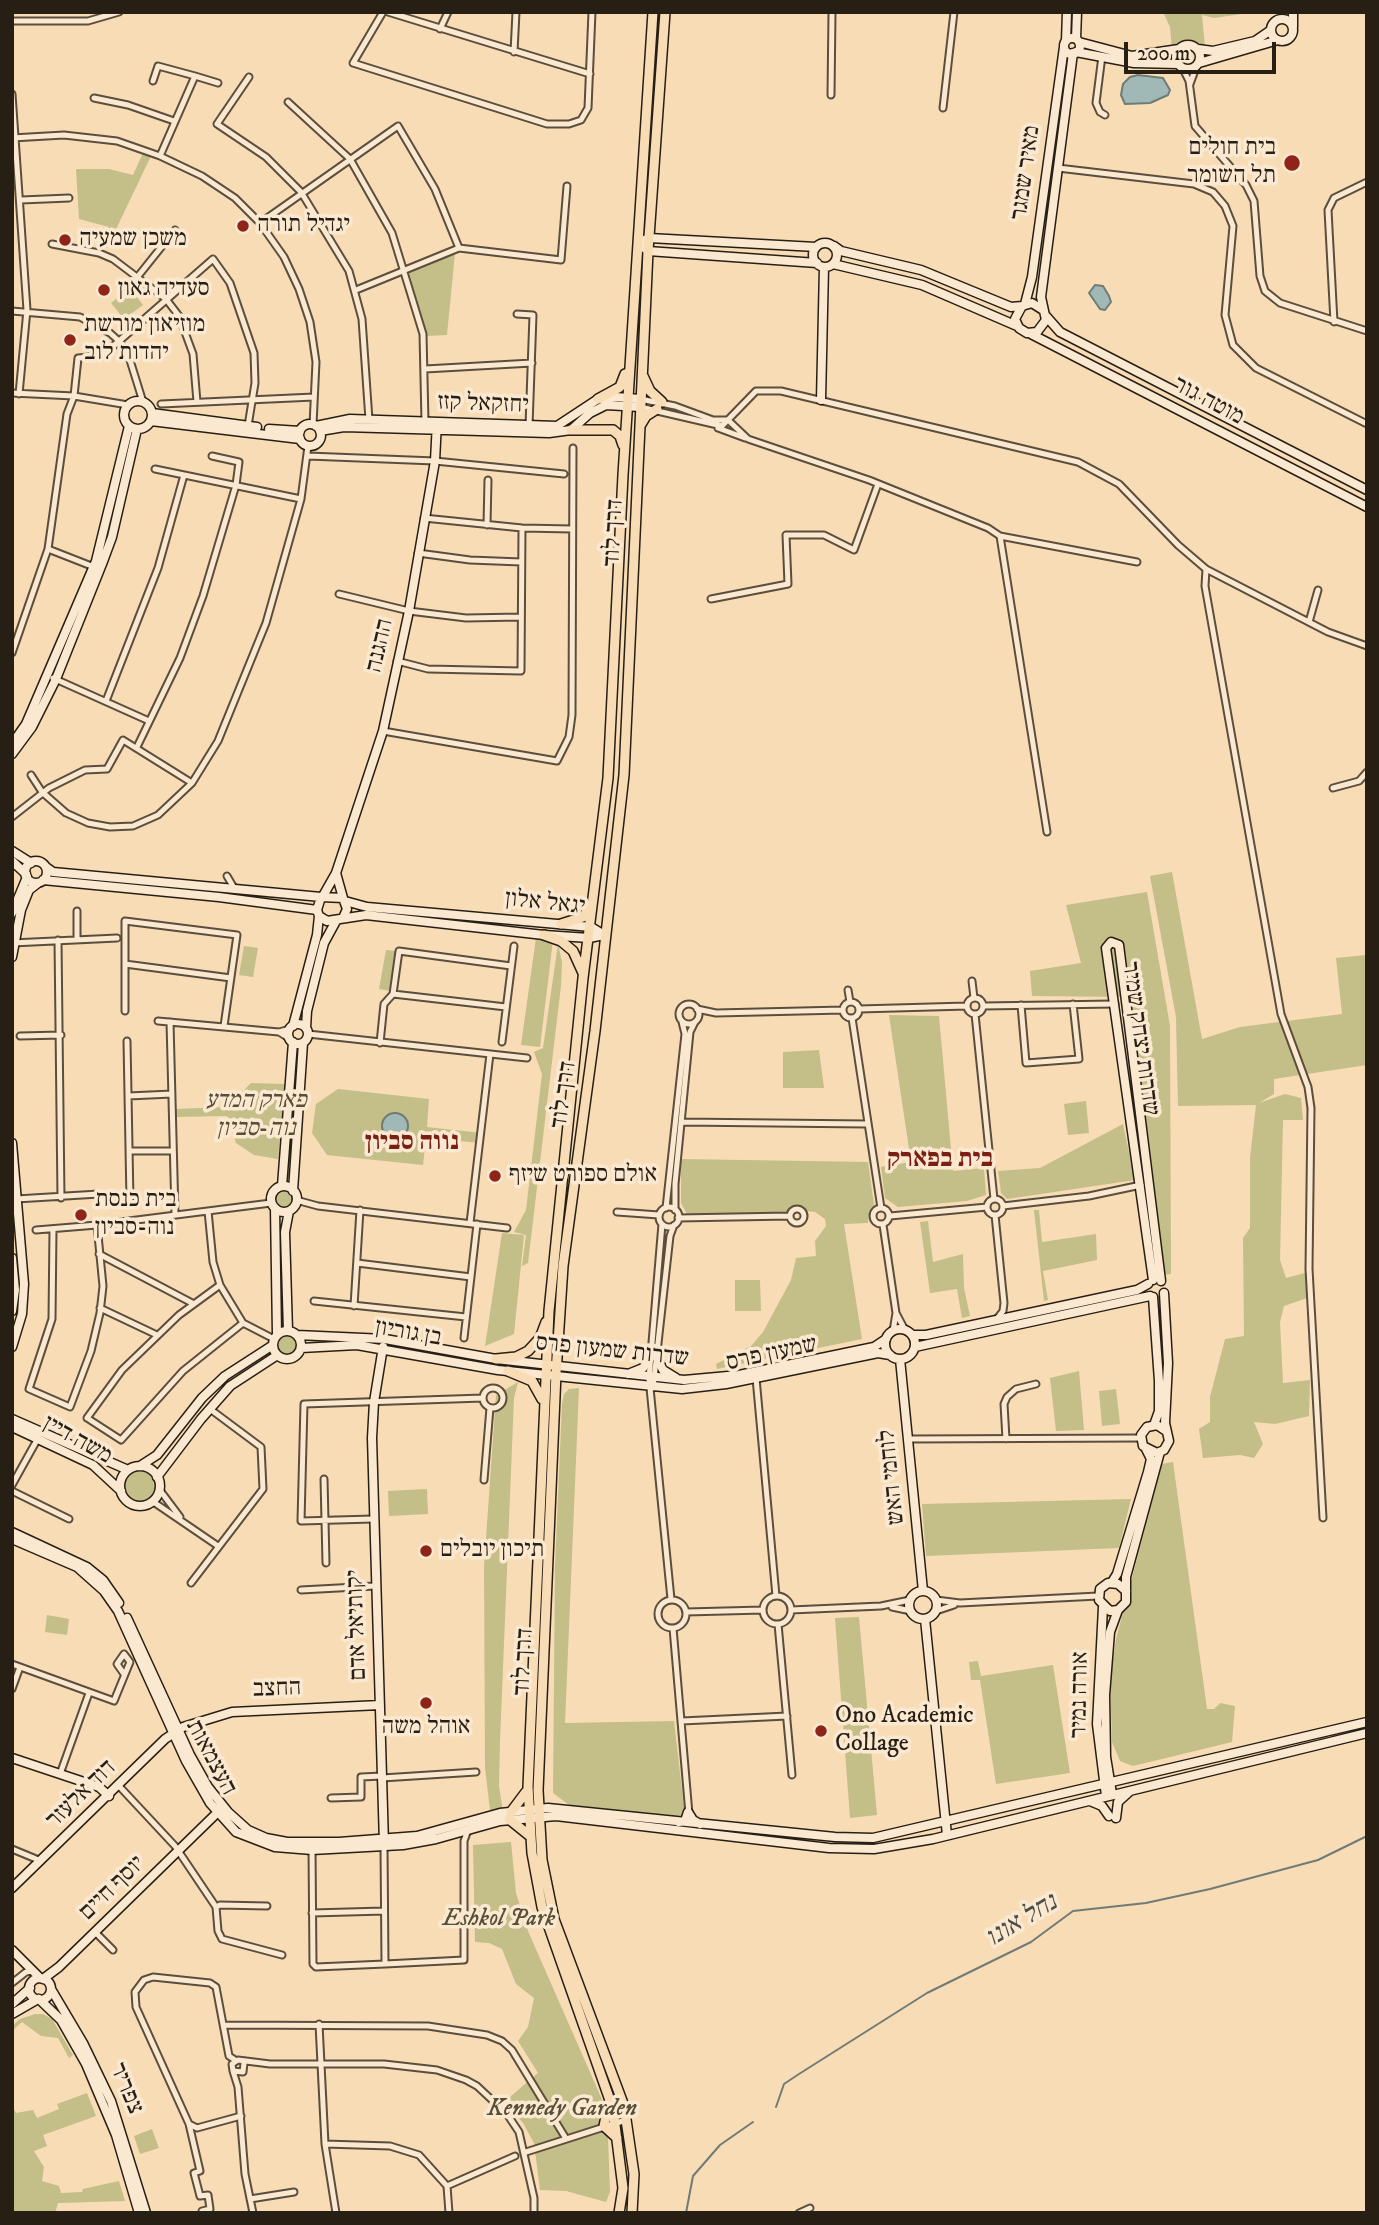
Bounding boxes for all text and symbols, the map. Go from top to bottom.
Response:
scale bar [1127,28,1279,72]
text: 200 m [1137,41,1190,67]
street label: מאיר שמגר [1006,124,1048,222]
place label: בית חולים תל השומר [1187,135,1276,191]
marker: בית חולים תל השומר [1282,153,1302,173]
place label: יגדיל תורה [257,212,350,240]
marker: יגדיל תורה [235,218,251,234]
place label: משכן שמעיה [79,226,187,254]
marker: משכן שמעיה [57,232,73,248]
place label: סעדיה גאון [118,276,210,304]
marker: סעדיה גאון [96,282,112,298]
place label: מוזיאון מורשת יהדות לוב [84,312,205,368]
marker: מוזיאון מורשת יהדות לוב [62,332,78,348]
street label: מוטה גור [1168,371,1248,433]
street label: יחזקאל קזז [437,389,529,421]
street label: דרך לוד [599,498,631,568]
street label: ההגנה [361,616,401,676]
street label: יגאל אלון [504,885,586,923]
street label: שדרות יצחק שמיר [1114,960,1164,1118]
street label: דרך לוד [546,1059,584,1131]
park label: פארק המדע נוה-סביון [205,1088,307,1144]
district label: נווה סביון [365,1128,459,1160]
district label: בית בפארק [887,1145,993,1177]
place label: אולם ספורט שיזף [509,1162,657,1190]
marker: אולם ספורט שיזף [487,1168,503,1184]
place label: בית כנסת נוה-סביון [95,1187,176,1243]
marker: בית כנסת נוה-סביון [73,1207,89,1223]
street label: בן גוריון [373,1314,443,1354]
street label: שדרות שמעון פרס [534,1330,690,1374]
street label: שמעון פרס [724,1331,820,1379]
street label: משה דיין [37,1410,117,1472]
street label: לוחמי האש [874,1428,912,1526]
place label: תיכון יובלים [440,1537,544,1565]
marker: תיכון יובלים [418,1543,434,1559]
street label: יקותיאל אדם [342,1569,374,1681]
street label: דרך לוד [509,1627,541,1697]
street label: אורה נמיר [1066,1651,1096,1739]
street label: החצב [252,1675,302,1705]
marker: אוהל משה [418,1695,434,1711]
place label: Ono Academic Collage [835,1703,974,1759]
place label: אוהל משה [381,1714,471,1742]
street label: העצמאות [178,1715,242,1801]
marker: Ono Academic Collage [813,1723,829,1739]
street label: דוד אלעזר [41,1755,123,1835]
street label: יוסף חיים [74,1851,152,1927]
water label: נחל אונו [981,1889,1063,1955]
park label: Eshkol Park [443,1906,555,1934]
street label: צפריר [101,2059,149,2119]
park label: Kennedy Garden [487,2096,637,2124]

